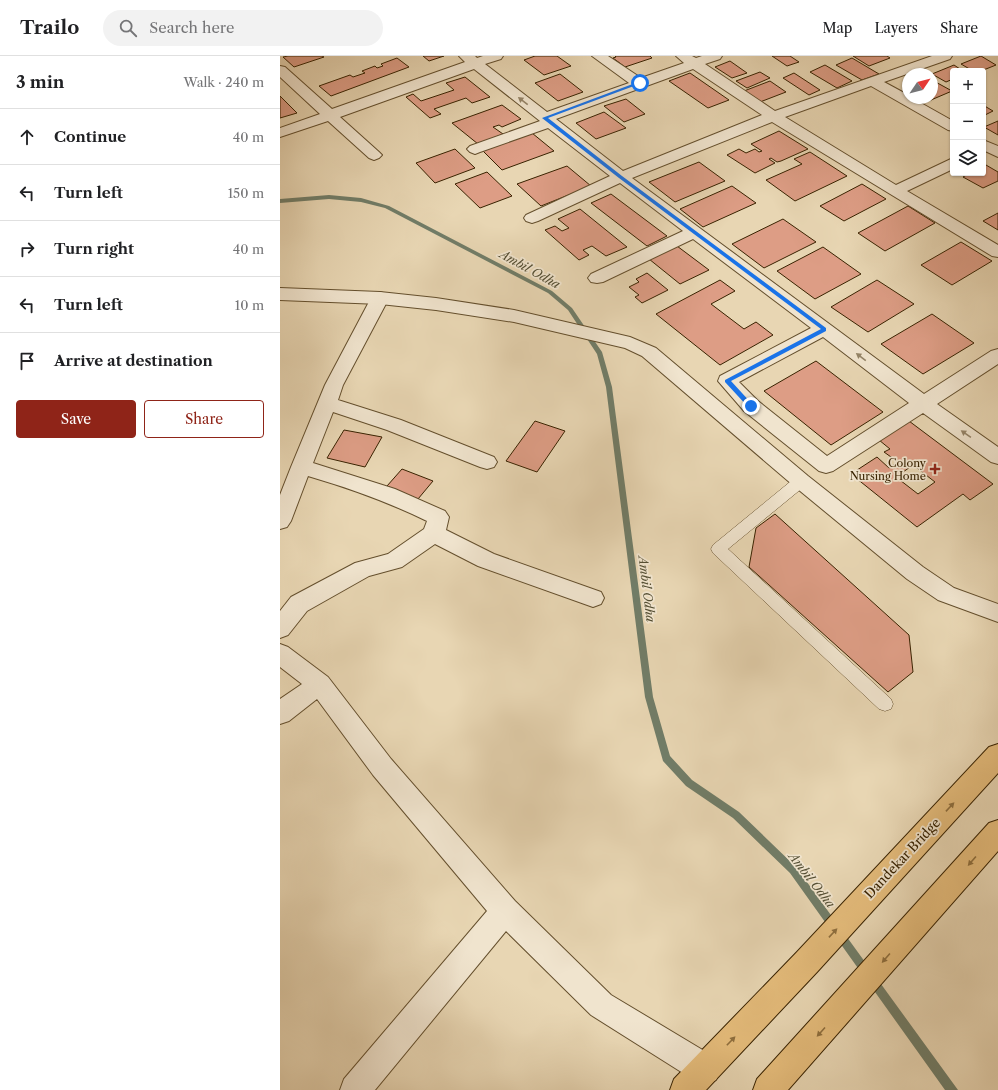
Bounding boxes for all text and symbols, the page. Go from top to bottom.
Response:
search box [103,10,383,46]
text: Trailo [20,16,79,39]
icon: search [117,17,139,39]
text: Search here [149,18,234,37]
text: Map [822,19,852,37]
text: Layers [874,19,918,37]
text: Share [940,19,978,37]
north arrow [902,68,938,104]
map controls [950,68,986,176]
button: + [950,68,986,104]
text: 3 min [16,72,65,92]
text: Walk · 240 m [184,74,264,90]
route start [631,74,649,92]
one-way arrow [518,97,529,105]
button: − [950,104,986,140]
icon: ahead [16,126,38,148]
text: Continue [54,127,126,146]
text: 40 m [233,129,264,145]
button: layers [950,140,986,176]
icon: left [16,182,38,204]
text: Turn left [54,183,123,202]
text: 150 m [228,185,264,201]
icon: right [16,238,38,260]
text: Turn right [54,239,134,258]
text: 40 m [233,241,264,257]
water label: Ambil Odha [496,245,563,292]
icon: left [16,294,38,316]
text: Turn left [54,295,123,314]
text: 10 m [235,297,264,313]
icon: arrive [16,350,38,372]
text: Arrive at destination [54,351,213,370]
one-way arrow [856,353,867,361]
route end [742,397,760,415]
button: Save [16,400,136,438]
button: Share [144,400,264,438]
one-way arrow [961,430,972,438]
place label: Colony Nursing Home [850,456,927,483]
marker: Colony Nursing Home [929,463,941,475]
water label: Ambil Odha [635,553,659,623]
one-way arrow [945,802,955,812]
street label: Dandekar Bridge [861,815,943,901]
water label: Ambil Odha [784,848,838,911]
one-way arrow [968,856,977,866]
one-way arrow [828,928,838,938]
one-way arrow [882,953,891,964]
one-way arrow [817,1027,826,1036]
one-way arrow [726,1037,735,1046]

